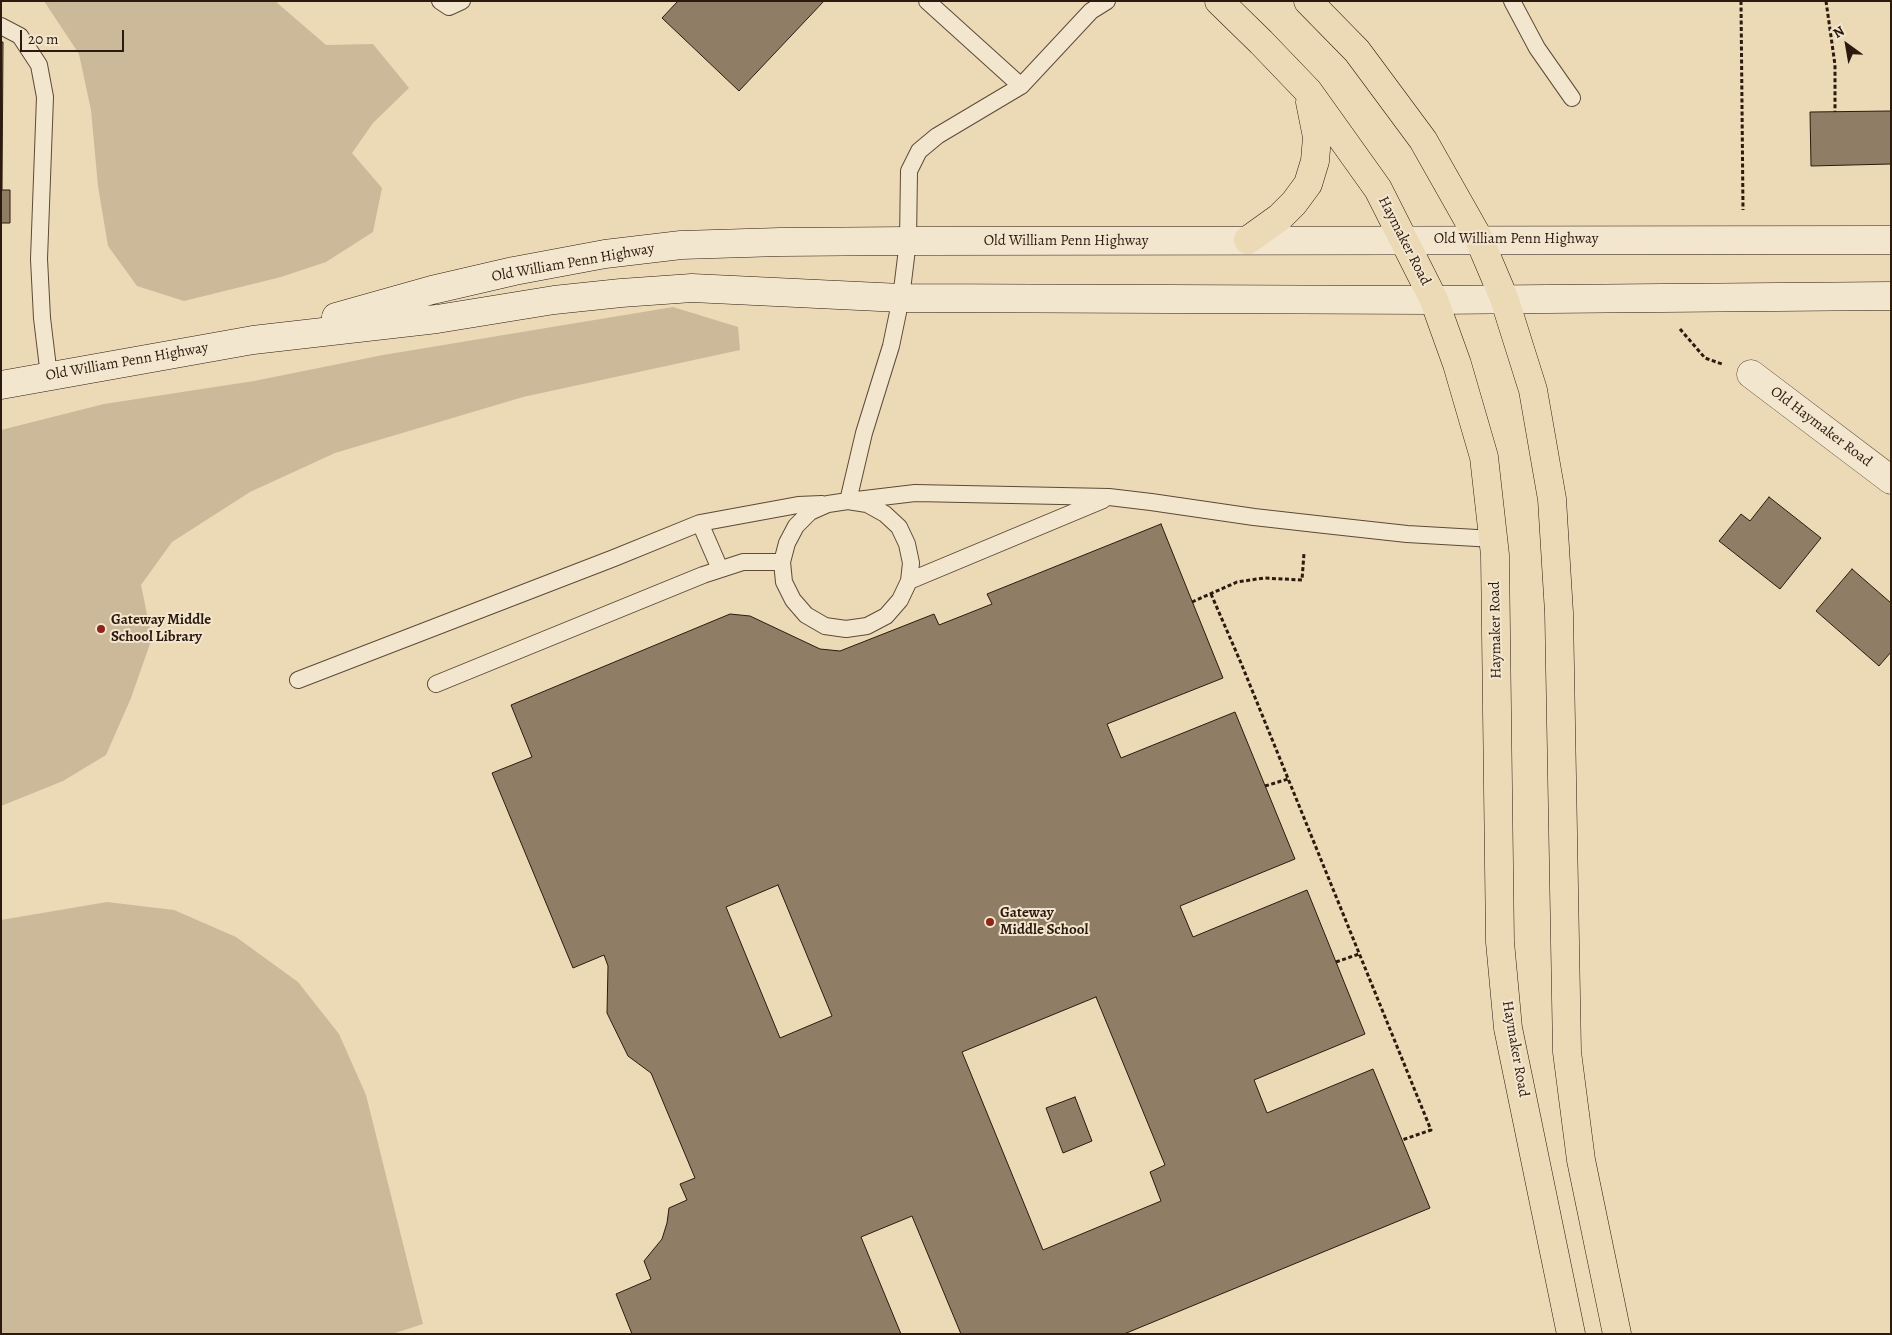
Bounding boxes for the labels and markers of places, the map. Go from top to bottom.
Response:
place label: Gateway Middle School Library [111,611,211,646]
marker: Gateway Middle School Library [95,623,107,635]
place label: Gateway Middle School [1000,904,1088,939]
marker: Gateway Middle School [984,916,996,928]

